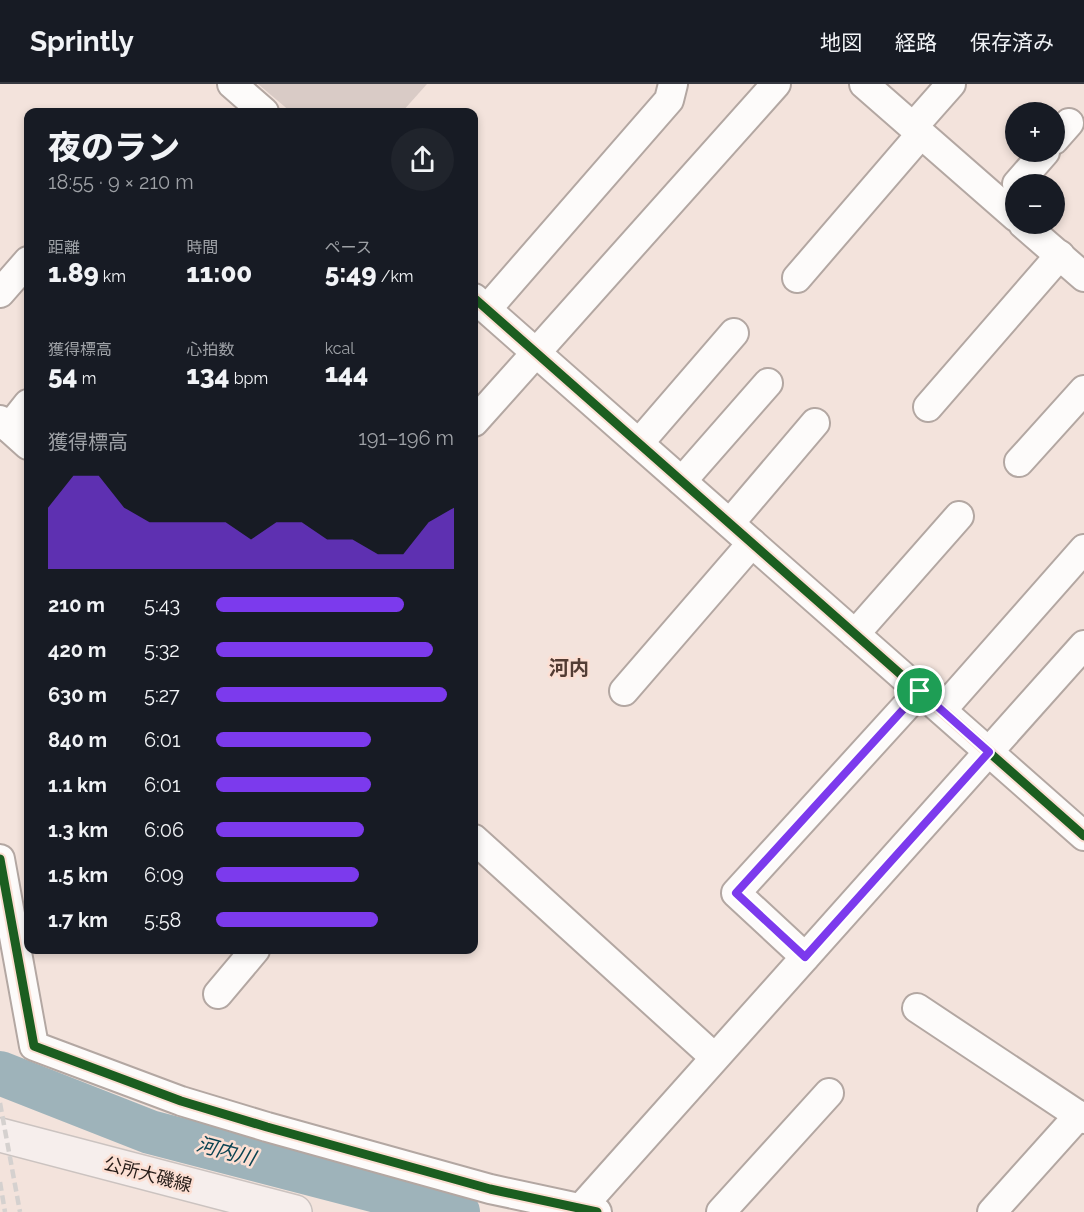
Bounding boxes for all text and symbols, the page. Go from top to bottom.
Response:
text: Sprintly [30,25,134,58]
text: 地図 [820,30,862,55]
text: 経路 [895,30,937,55]
text: 保存済み [970,30,1054,55]
map controls [1005,102,1065,234]
button: + [1005,102,1065,162]
text: 夜のラン [48,128,180,167]
button: share [391,128,454,191]
text: 18:55 · 9 × 210 m [48,170,194,194]
button: − [1005,174,1065,234]
text: 距離 [48,238,80,257]
text: 時間 [186,238,218,257]
text: ペース [325,238,372,257]
text: 1.89 [48,258,99,288]
text: 11:00 [186,258,252,288]
text: 5:49 [325,258,377,288]
text: km [99,267,126,286]
text: /km [377,267,414,286]
text: kcal [325,339,355,358]
text: 獲得標高 [48,340,112,359]
text: 心拍数 [186,340,234,359]
text: 144 [325,358,368,388]
text: 54 [48,360,78,390]
text: 134 [186,360,230,390]
text: m [78,369,96,388]
text: bpm [230,369,268,388]
text: 191–196 m [358,426,454,450]
text: 獲得標高 [48,430,128,454]
text: 210 m [48,593,105,617]
text: 5:43 [144,593,180,617]
text: 420 m [48,638,106,662]
text: 5:32 [144,638,180,662]
district label: 河内 [549,656,589,680]
pin [894,665,945,716]
icon: arrive [903,674,936,707]
text: 630 m [48,683,107,707]
text: 5:27 [144,683,180,707]
text: 840 m [48,728,107,752]
text: 6:01 [144,728,181,752]
text: 1.1 km [48,773,107,797]
text: 6:01 [144,773,181,797]
text: 1.3 km [48,818,108,842]
text: 6:06 [144,818,184,842]
text: 1.5 km [48,863,108,887]
text: 6:09 [144,863,184,887]
text: 1.7 km [48,908,108,932]
text: 5:58 [144,908,181,932]
water label: 河内川 [194,1132,260,1171]
street label: 公所大磯線 [102,1152,194,1196]

